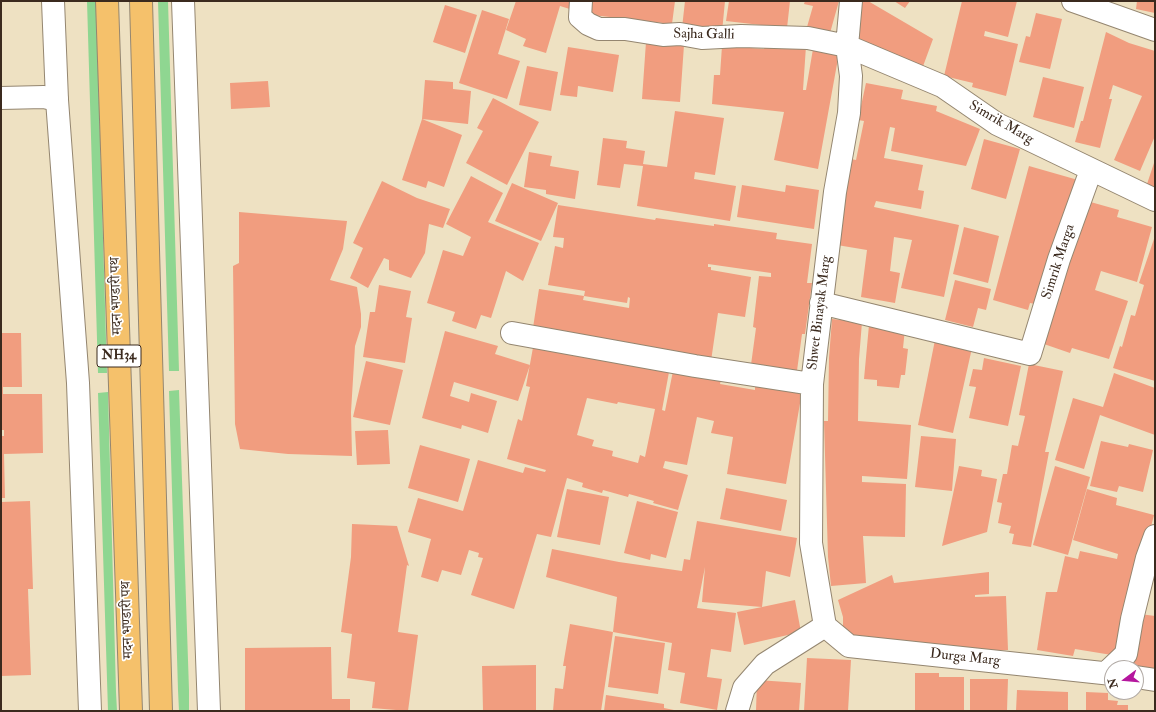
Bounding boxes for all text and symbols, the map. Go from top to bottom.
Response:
street label: Sajha Galli [673,26,735,44]
street label: Simrik Marg [966,98,1036,148]
street label: Simrik Marga [1039,222,1079,302]
street label: Shwet Binayak Marg [805,255,835,371]
street label: मदन भण्डारी पथ [107,257,127,335]
road number: NH34 [97,345,141,367]
street label: मदन भण्डारी पथ [118,581,138,659]
street label: Durga Marg [929,646,1001,670]
north arrow [1104,660,1144,700]
text: N [1105,677,1121,690]

